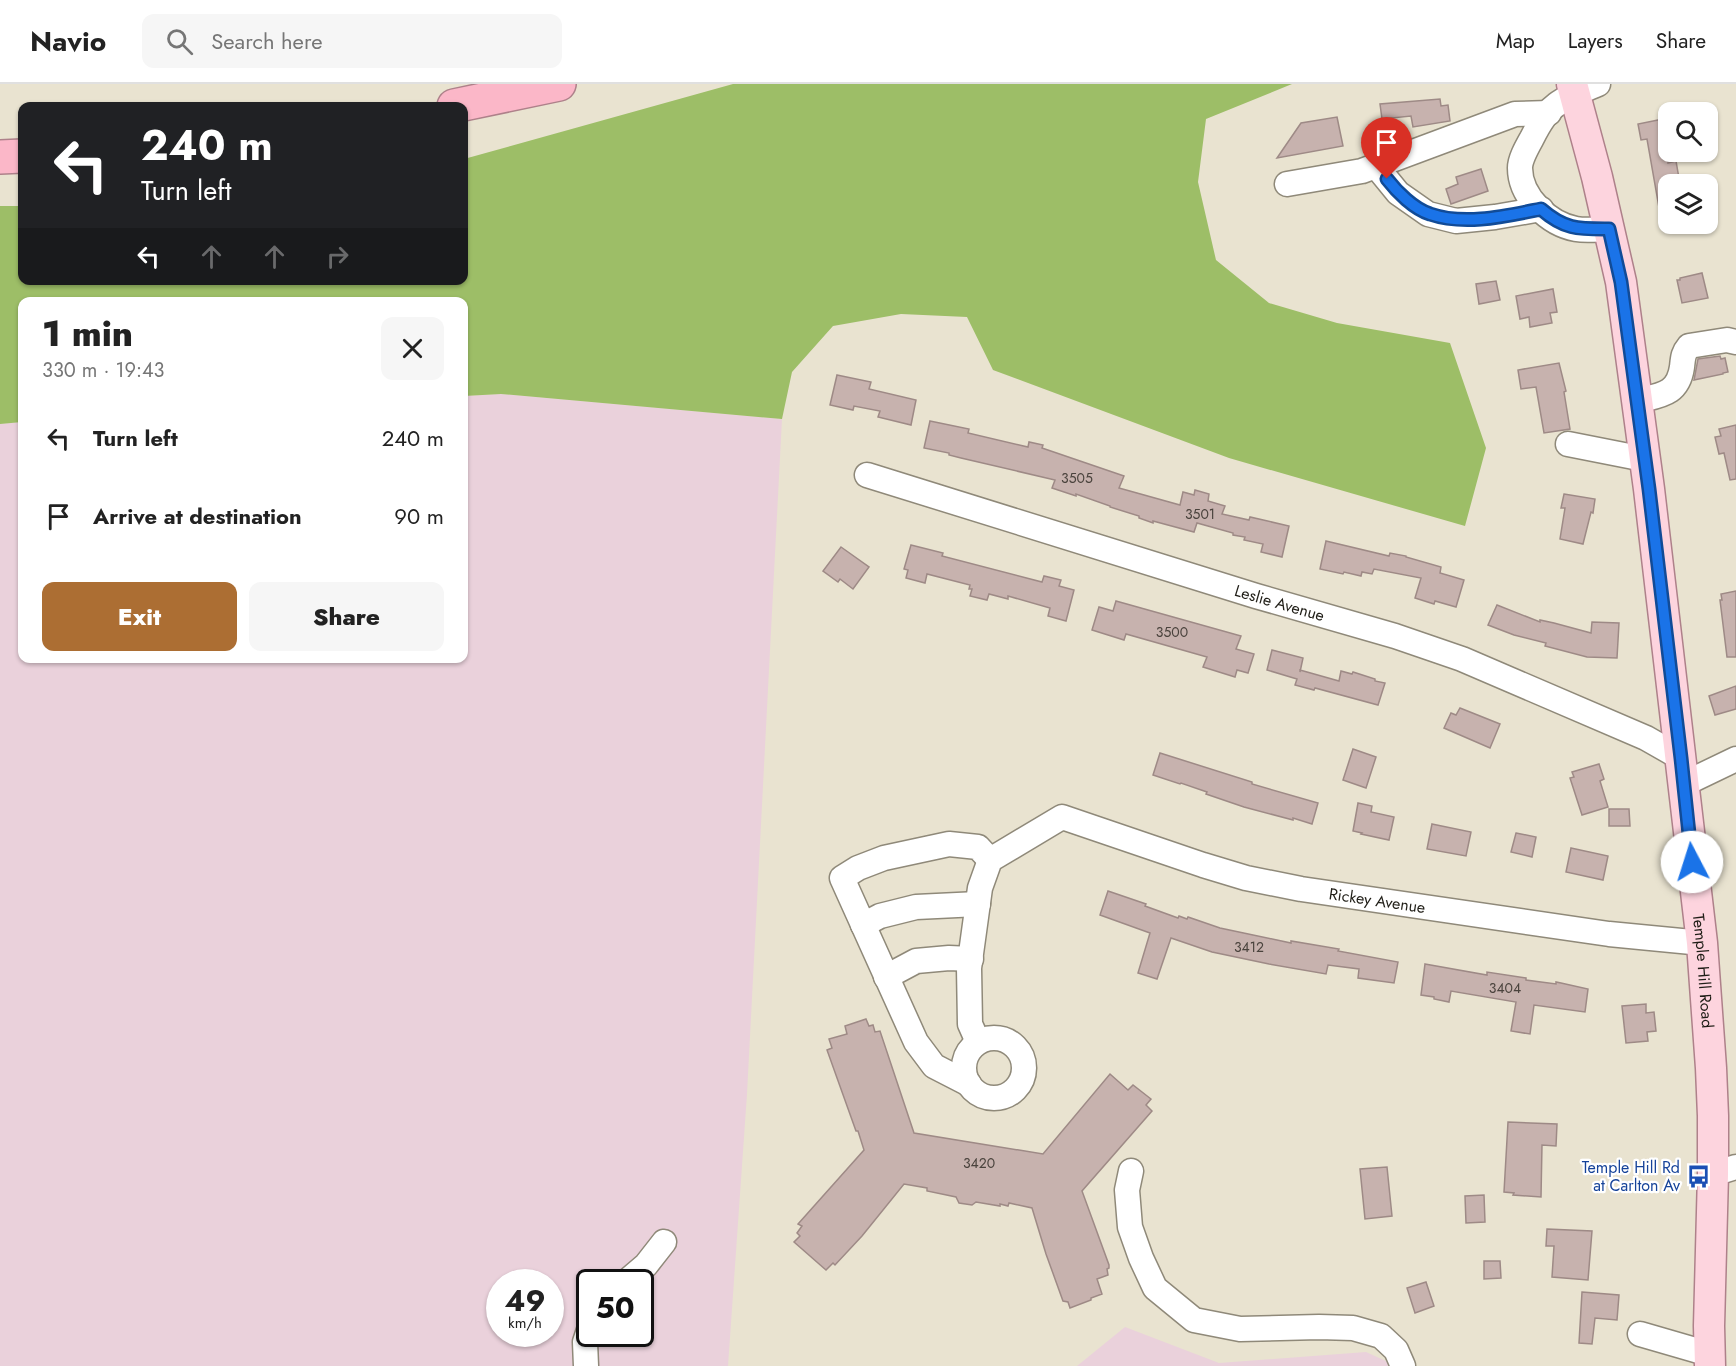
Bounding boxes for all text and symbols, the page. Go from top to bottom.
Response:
search box [142,14,562,68]
text: Navio [30,21,106,62]
icon: search [163,25,196,58]
text: Search here [211,25,322,57]
text: Map [1496,26,1535,56]
text: Layers [1568,26,1623,56]
text: Share [1656,26,1706,56]
map controls [1658,102,1718,234]
button: search [1658,102,1718,162]
text: 240 m [141,115,273,176]
pin [1361,117,1412,179]
icon: left [42,126,120,204]
icon: arrive [1370,126,1403,159]
text: Turn left [141,171,231,210]
button: layers [1658,174,1718,234]
icon: left [132,240,165,273]
icon: ahead [195,240,228,273]
icon: ahead [258,240,291,273]
icon: right [321,240,354,273]
text: 1 min [42,307,133,359]
button: close [381,317,444,380]
text: 330 m · 19:43 [42,356,165,385]
icon: left [42,422,75,455]
text: Turn left [93,422,178,454]
text: 240 m [382,422,444,454]
house number: 3505 [1061,468,1093,488]
icon: arrive [42,500,75,533]
text: Arrive at destination [93,500,302,532]
text: 90 m [394,500,444,532]
house number: 3501 [1185,504,1215,524]
street label: Leslie Avenue [1232,579,1327,627]
button: Exit [42,582,237,651]
button: Share [249,582,444,651]
house number: 3500 [1156,622,1188,642]
position arrow [1660,830,1724,894]
street label: Rickey Avenue [1327,882,1427,919]
street label: Temple Hill Road [1687,912,1720,1029]
house number: 3412 [1234,937,1264,957]
house number: 3404 [1489,978,1521,998]
house number: 3420 [963,1153,995,1173]
place label: Temple Hill Rd at Carlton Av [1582,1156,1681,1197]
bus stop icon: Temple Hill Rd at Carlton Av [1685,1163,1711,1189]
speed limit sign: 50 [576,1269,654,1347]
text: 49 [504,1279,546,1322]
text: km/h [508,1312,542,1334]

